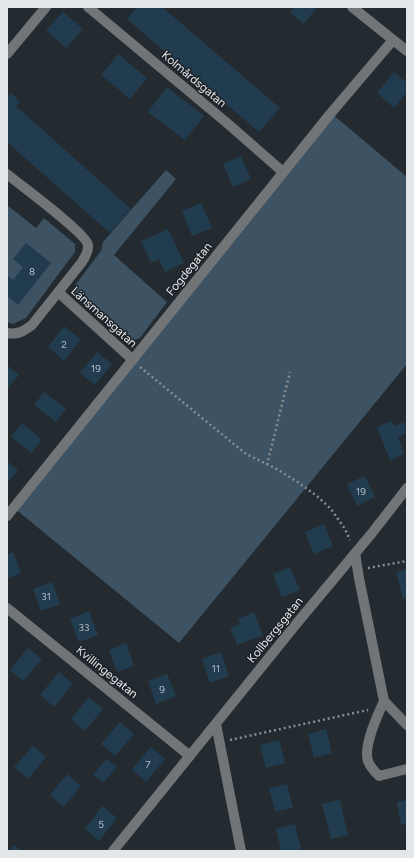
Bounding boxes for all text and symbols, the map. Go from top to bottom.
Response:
street label: Kolmårdsgatan [159,48,229,110]
street label: Fogdegatan [163,239,215,298]
house number: 8 [29,265,35,278]
street label: Länsmansgatan [68,284,140,350]
house number: 2 [61,338,67,351]
house number: 19 [91,362,101,375]
house number: 19 [356,485,366,498]
house number: 31 [41,590,51,603]
street label: Kollbergsgatan [244,594,306,666]
house number: 33 [79,621,89,634]
street label: Kvillingegatan [73,643,141,701]
house number: 11 [212,662,220,675]
house number: 9 [159,683,165,696]
house number: 7 [145,758,151,771]
house number: 5 [98,818,104,831]

